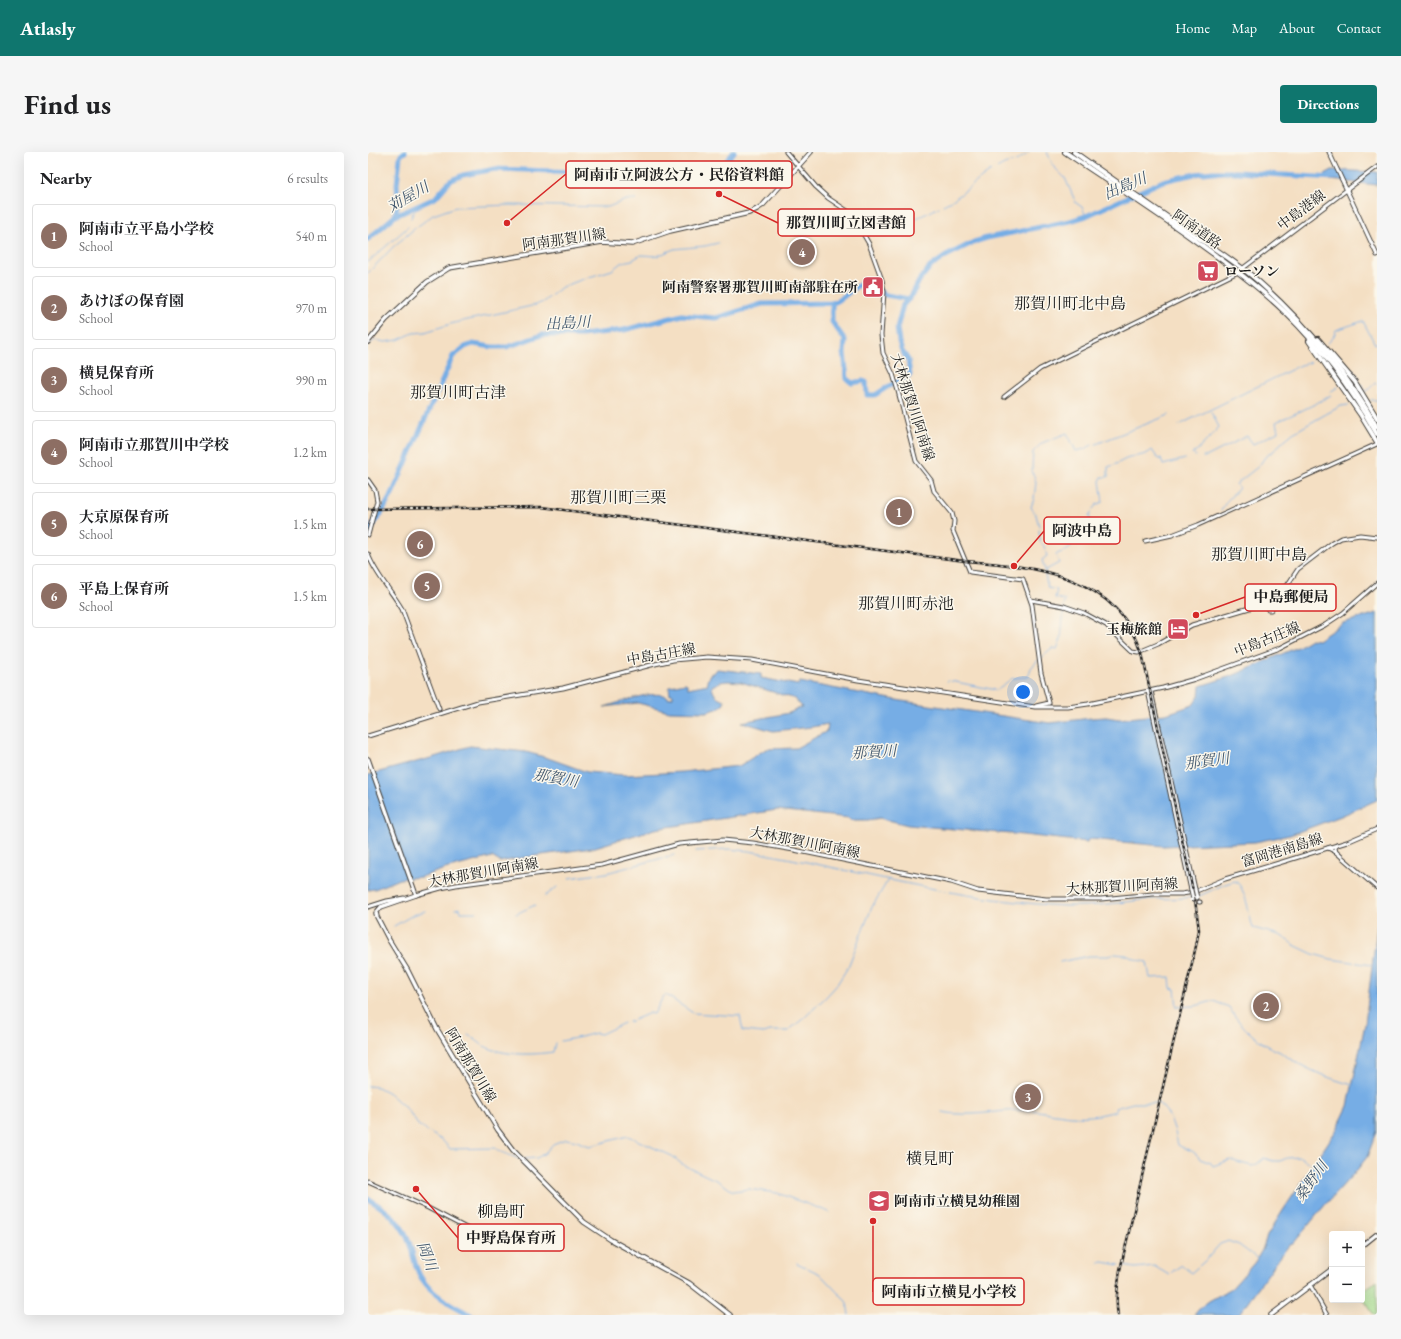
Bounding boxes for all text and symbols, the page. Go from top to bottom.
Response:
text: Atlasly [20,16,76,41]
text: Home [1175,19,1210,37]
text: Map [1232,19,1257,37]
text: About [1279,19,1315,37]
text: Contact [1337,19,1381,37]
button: Directions [1280,85,1377,123]
text: Find us [24,86,111,122]
callout: 阿南市立阿波公方・民俗資料館 [566,161,792,188]
text: 阿南市立阿波公方・民俗資料館 [574,165,784,184]
text: Nearby [40,167,92,189]
water label: 出島川 [1100,167,1151,203]
text: 6 results [287,170,328,187]
water label: 苅屋川 [384,176,434,216]
street label: 中島港線 [1273,186,1329,234]
street label: 阿南道路 [1169,206,1225,252]
callout: 那賀川町立図書館 [778,209,914,236]
text: 那賀川町立図書館 [786,213,906,232]
text: 阿南市立平島小学校 [79,219,214,238]
street label: 阿南那賀川線 [521,224,607,254]
text: 1 [51,228,57,245]
text: 540 m [296,228,327,245]
pin: 4 [789,237,815,267]
text: School [79,238,113,255]
supermarket icon: ローソン [1195,258,1221,284]
place label: ローソン [1224,262,1279,280]
public building icon: 阿南警察署那賀川町南部駐在所 [860,274,886,300]
place label: 阿南警察署那賀川町南部駐在所 [662,278,858,296]
text: あけぼの保育園 [79,291,184,310]
district label: 那賀川町北中島 [1014,293,1126,314]
text: 2 [51,300,57,317]
text: 970 m [296,300,327,317]
text: School [79,310,113,327]
water label: 出島川 [545,312,593,333]
street label: 大林那賀川阿南線 [887,351,939,463]
text: 横見保育所 [79,363,154,382]
text: 3 [51,372,57,389]
text: 990 m [296,372,327,389]
text: School [79,382,113,399]
district label: 那賀川町古津 [410,382,506,403]
text: 阿南市立那賀川中学校 [79,435,229,454]
text: 4 [51,444,57,461]
text: 1.2 km [293,444,327,461]
text: School [79,454,113,471]
district label: 那賀川町三栗 [570,487,666,508]
pin: 1 [886,497,912,527]
text: 大京原保育所 [79,507,169,526]
text: 5 [51,516,57,533]
text: 1.5 km [293,516,327,533]
callout: 阿波中島 [1044,517,1120,544]
text: 阿波中島 [1052,521,1112,540]
text: School [79,526,113,543]
pin: 6 [407,529,433,559]
district label: 那賀川町中島 [1211,544,1307,565]
pin: 5 [414,571,440,601]
text: 平島上保育所 [79,579,169,598]
callout: 中島郵便局 [1245,584,1336,611]
text: 中島郵便局 [1253,587,1329,606]
text: 6 [51,588,57,605]
text: 1.5 km [293,588,327,605]
district label: 那賀川町赤池 [858,593,954,614]
text: School [79,598,113,615]
hotel icon: 玉梅旅館 [1165,616,1191,642]
street label: 中島古庄線 [1231,618,1303,660]
place label: 玉梅旅館 [1106,620,1162,638]
street label: 中島古庄線 [625,639,697,669]
your location [1013,682,1033,702]
water label: 那賀川 [851,741,899,762]
water label: 那賀川 [1183,748,1233,773]
water label: 那賀川 [532,764,582,791]
street label: 大林那賀川阿南線 [748,822,862,862]
street label: 富岡港南島線 [1239,829,1325,871]
street label: 大林那賀川阿南線 [426,853,540,891]
street label: 大林那賀川阿南線 [1066,874,1178,898]
pin: 2 [1253,991,1279,1021]
street label: 阿南那賀川線 [442,1024,500,1106]
pin: 3 [1015,1082,1041,1112]
district label: 横見町 [906,1148,954,1169]
water label: 桑野川 [1290,1155,1333,1204]
school or university icon: 阿南市立横見幼稚園 [866,1188,892,1214]
place label: 阿南市立横見幼稚園 [894,1192,1020,1210]
district label: 柳島町 [477,1201,525,1222]
callout: 中野島保育所 [458,1224,564,1251]
text: 中野島保育所 [466,1228,556,1247]
map controls [1329,1231,1365,1303]
button: + [1329,1231,1365,1267]
water label: 岡川 [413,1238,442,1275]
button: − [1329,1267,1365,1303]
callout: 阿南市立横見小学校 [873,1278,1024,1305]
text: 阿南市立横見小学校 [881,1282,1017,1301]

